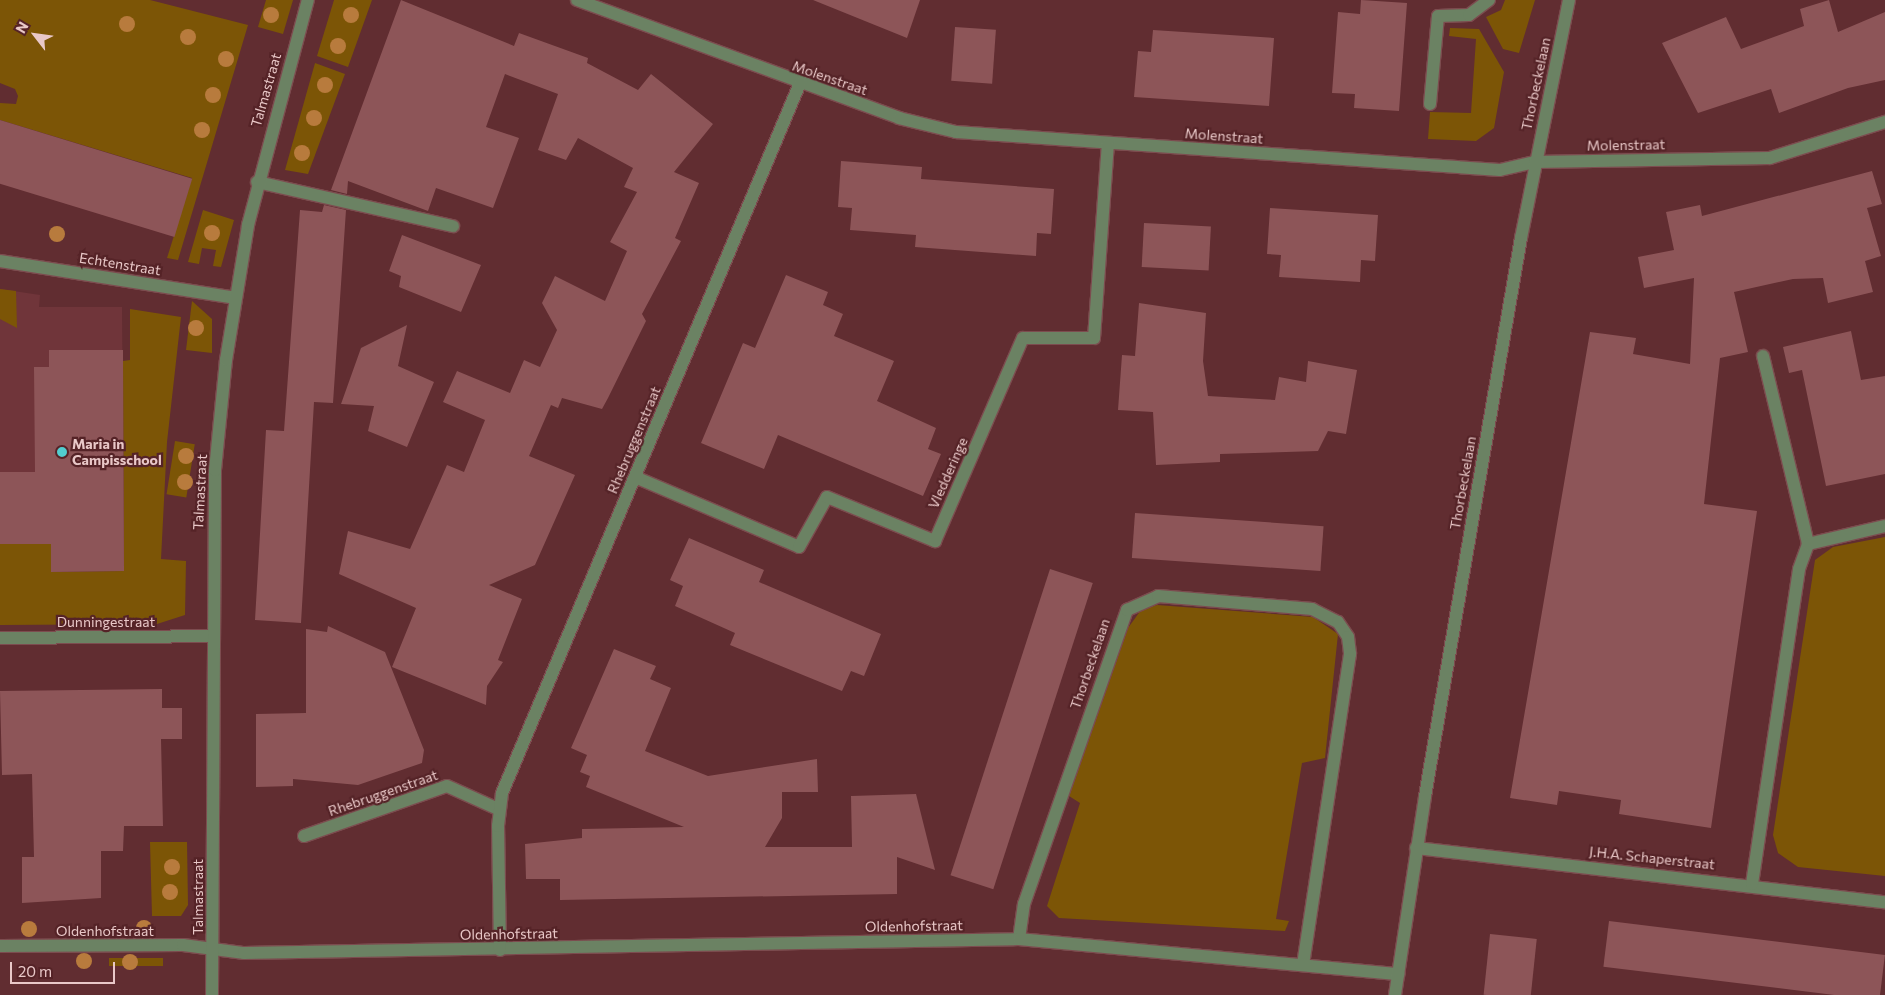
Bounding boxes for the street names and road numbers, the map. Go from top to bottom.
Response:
street label: Thorbeckelaan [1518,36,1554,132]
street label: Talmastraat [247,51,285,129]
street label: Molenstraat [790,57,870,99]
street label: Molenstraat [1184,125,1264,147]
street label: Molenstraat [1587,136,1665,154]
street label: Echtenstraat [78,249,162,279]
street label: Rhebruggenstraat [604,384,664,496]
street label: Vledderinge [925,435,971,511]
street label: Thorbeckelaan [1447,435,1479,531]
street label: Talmastraat [190,454,210,530]
street label: Dunningestraat [57,614,155,630]
street label: Thorbeckelaan [1067,617,1113,711]
street label: Rhebruggenstraat [326,766,440,820]
street label: J.H.A. Schaperstraat [1588,843,1716,873]
street label: Talmastraat [190,859,206,935]
street label: Oldenhofstraat [865,917,963,935]
street label: Oldenhofstraat [56,923,154,939]
street label: Oldenhofstraat [460,925,558,943]

